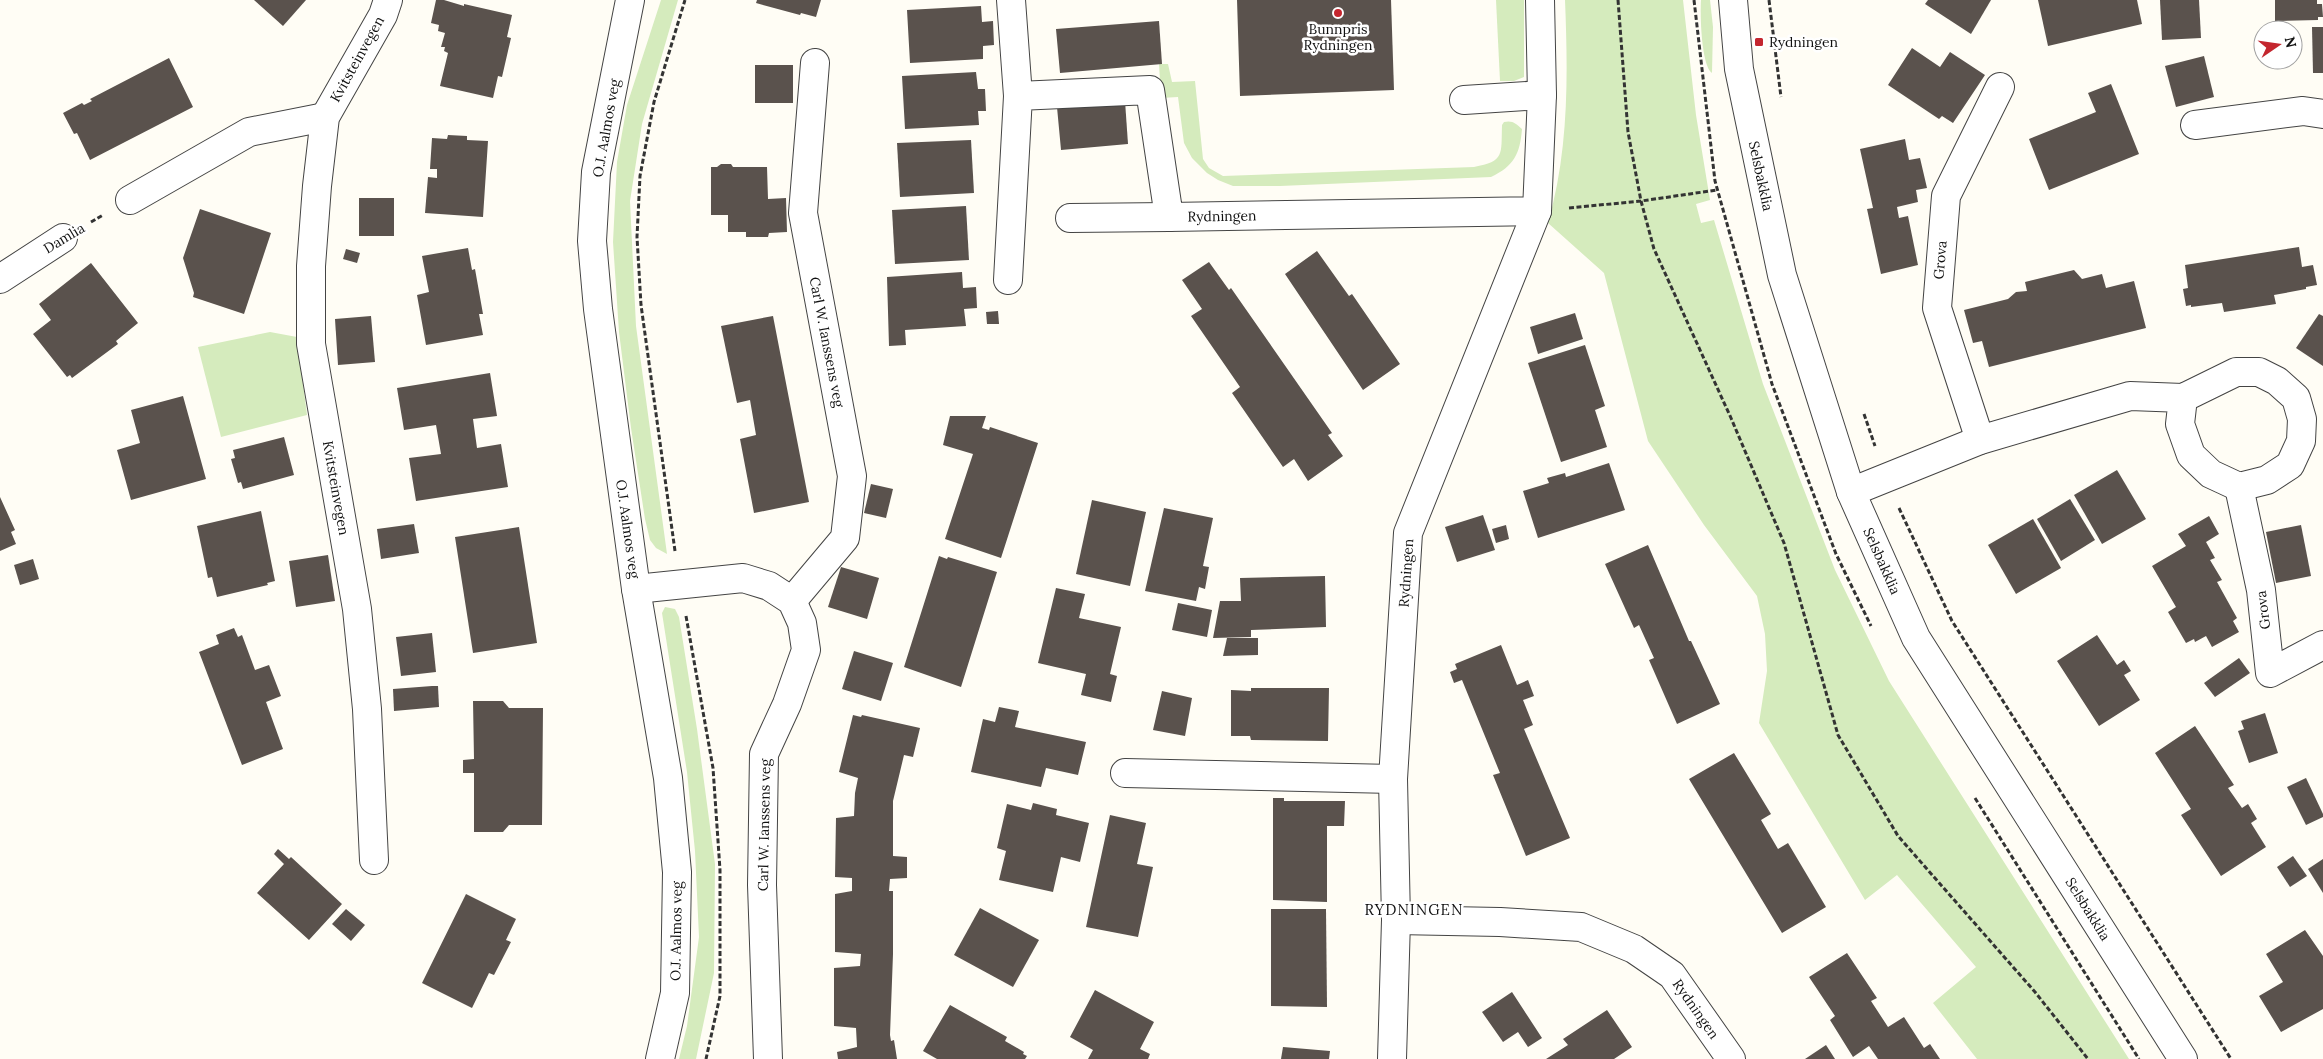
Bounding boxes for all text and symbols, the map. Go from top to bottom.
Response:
marker: Bunnpris Rydningen [1332,7,1344,19]
street label: Kvitsteinvegen [326,12,388,105]
place label: Bunnpris Rydningen [1303,20,1373,54]
north arrow [2253,20,2303,70]
place label: Rydningen [1769,33,1839,51]
text: N [2281,35,2301,50]
marker: Rydningen [1753,36,1765,48]
street label: O.J. Aalmos veg [588,77,624,179]
street label: Selsbakklia [1745,139,1777,213]
street label: Rydningen [1187,206,1257,226]
street label: Damlia [40,219,88,257]
street label: Grova [1929,240,1951,280]
street label: Carl W. Ianssens veg [806,275,849,409]
street label: Kvitsteinvegen [319,439,353,537]
street label: O.J. Aalmos veg [612,478,644,580]
street label: Selsbakklia [1859,525,1905,597]
street label: Rydningen [1395,537,1417,608]
street label: Grova [2252,590,2274,630]
street label: Carl W. Ianssens veg [754,758,774,891]
street label: Selsbakklia [2062,874,2114,944]
street label: O.J. Aalmos veg [666,881,686,981]
district label: RYDNINGEN [1365,900,1463,919]
street label: Rydningen [1669,976,1723,1043]

